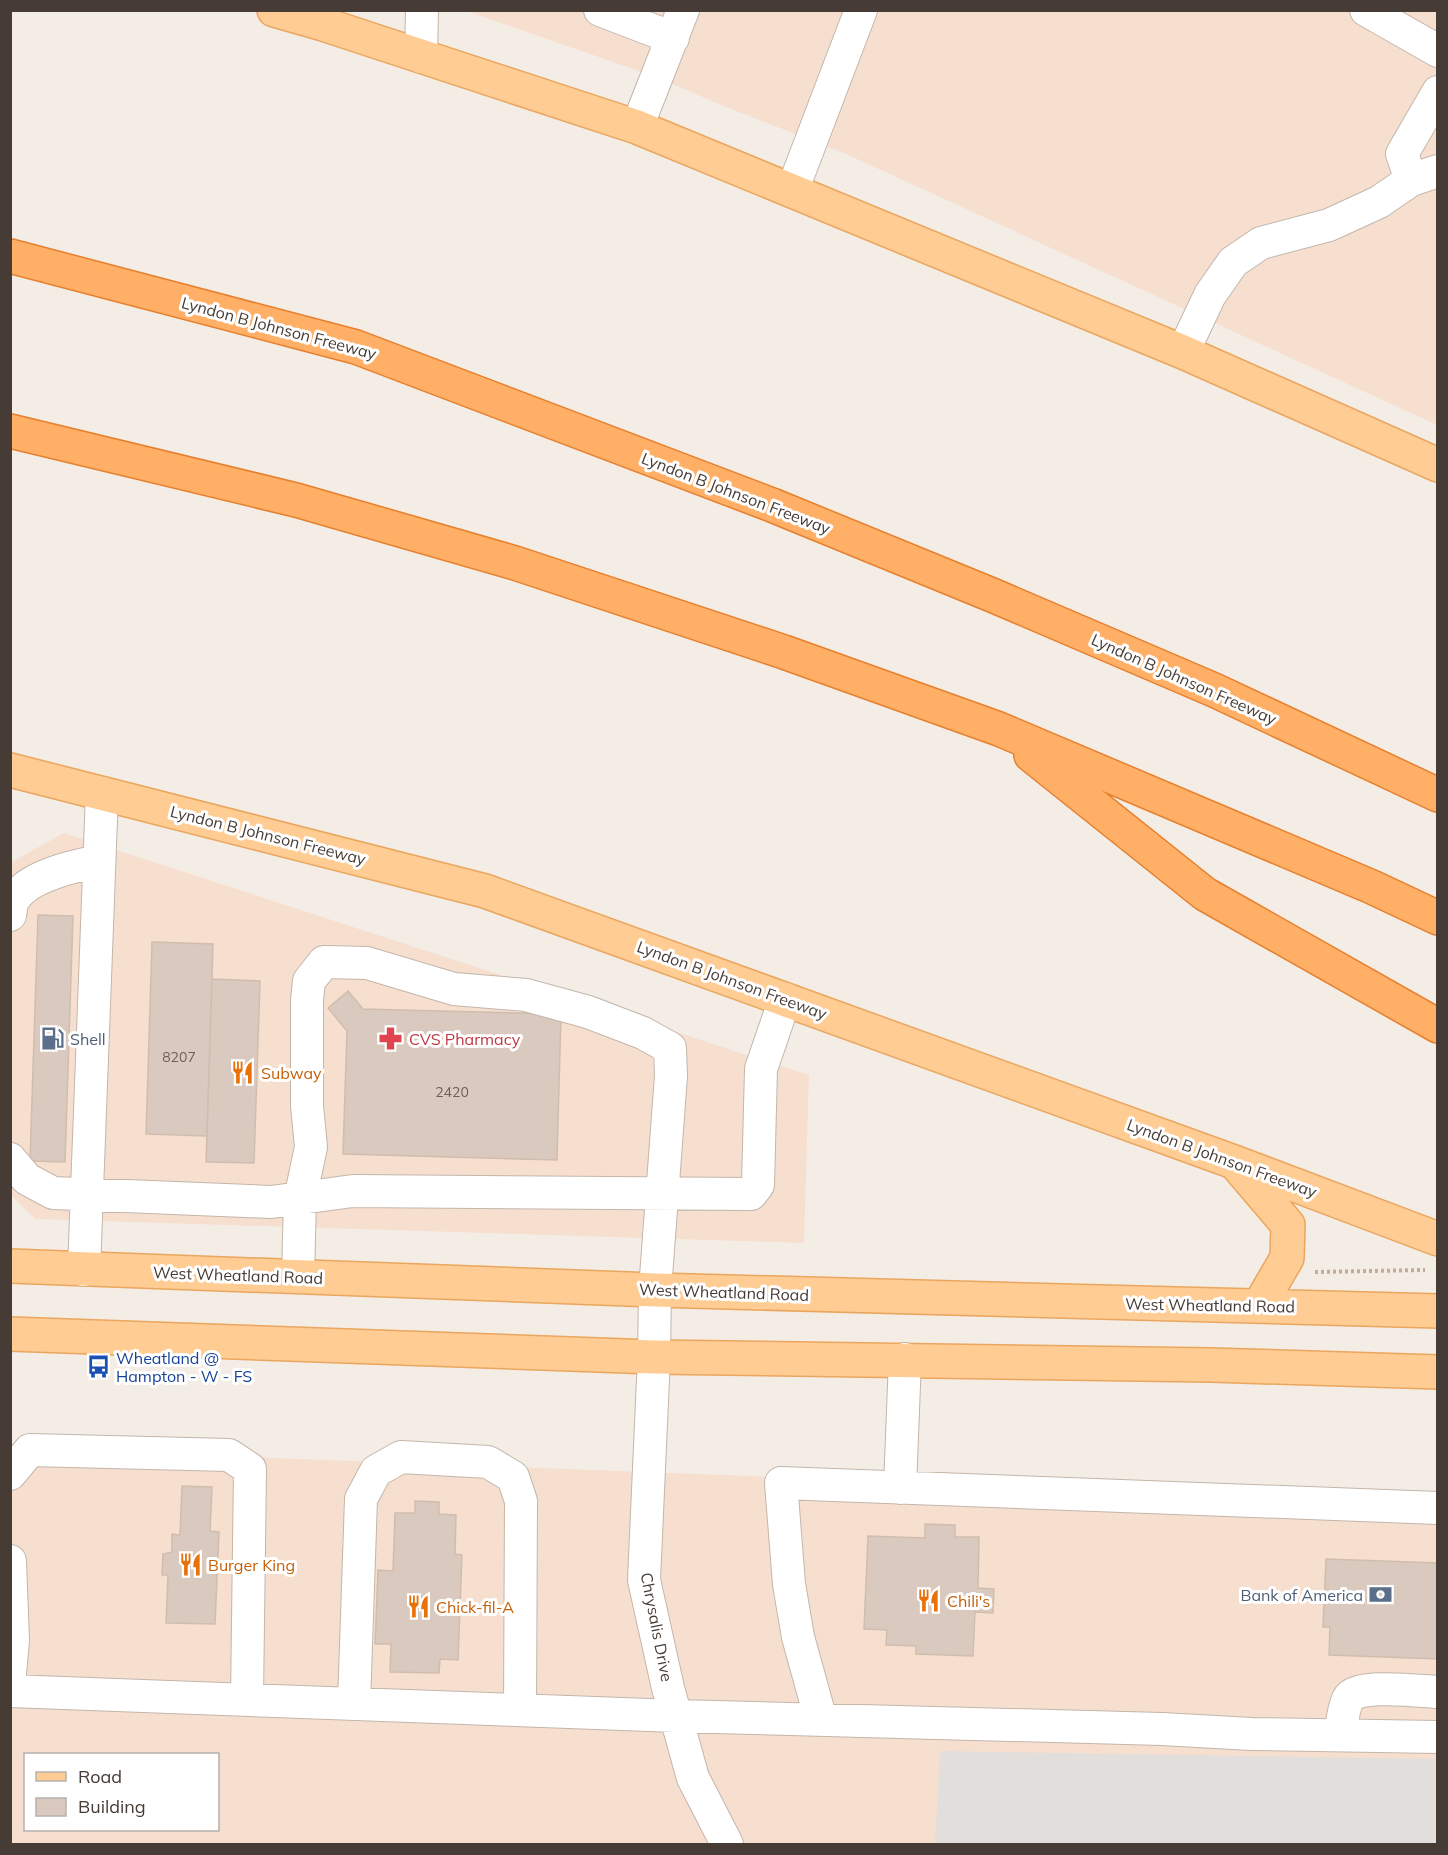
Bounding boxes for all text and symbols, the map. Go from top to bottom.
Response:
street label: Lyndon B Johnson Freeway [180,292,379,364]
street label: Lyndon B Johnson Freeway [639,448,834,538]
street label: Lyndon B Johnson Freeway [1088,629,1280,729]
street label: Lyndon B Johnson Freeway [168,801,368,869]
street label: Lyndon B Johnson Freeway [634,936,830,1024]
fuel station icon: Shell [39,1026,65,1052]
pharmacy icon: CVS Pharmacy [378,1026,404,1052]
place label: Shell [70,1029,106,1049]
place label: CVS Pharmacy [409,1029,521,1049]
house number: 8207 [162,1048,196,1066]
restaurant icon: Subway [230,1060,256,1086]
place label: Subway [261,1063,322,1083]
house number: 2420 [435,1083,469,1101]
street label: Lyndon B Johnson Freeway [1124,1114,1320,1202]
street label: West Wheatland Road [153,1262,323,1288]
street label: West Wheatland Road [639,1279,809,1305]
street label: West Wheatland Road [1125,1294,1295,1316]
place label: Wheatland @ Hampton - W - FS [116,1348,252,1386]
bus stop icon: Wheatland @ Hampton - W - FS [85,1354,111,1380]
restaurant icon: Burger King [177,1552,203,1578]
place label: Burger King [208,1555,295,1575]
street label: Chrysalis Drive [637,1571,677,1683]
bank icon: Bank of America [1368,1582,1394,1608]
place label: Bank of America [1241,1585,1363,1605]
restaurant icon: Chili's [916,1588,942,1614]
place label: Chili's [947,1591,990,1611]
restaurant icon: Chick-fil-A [405,1594,431,1620]
place label: Chick-fil-A [436,1597,514,1617]
legend [24,1753,219,1831]
text: Road [78,1765,122,1788]
text: Building [78,1795,146,1818]

